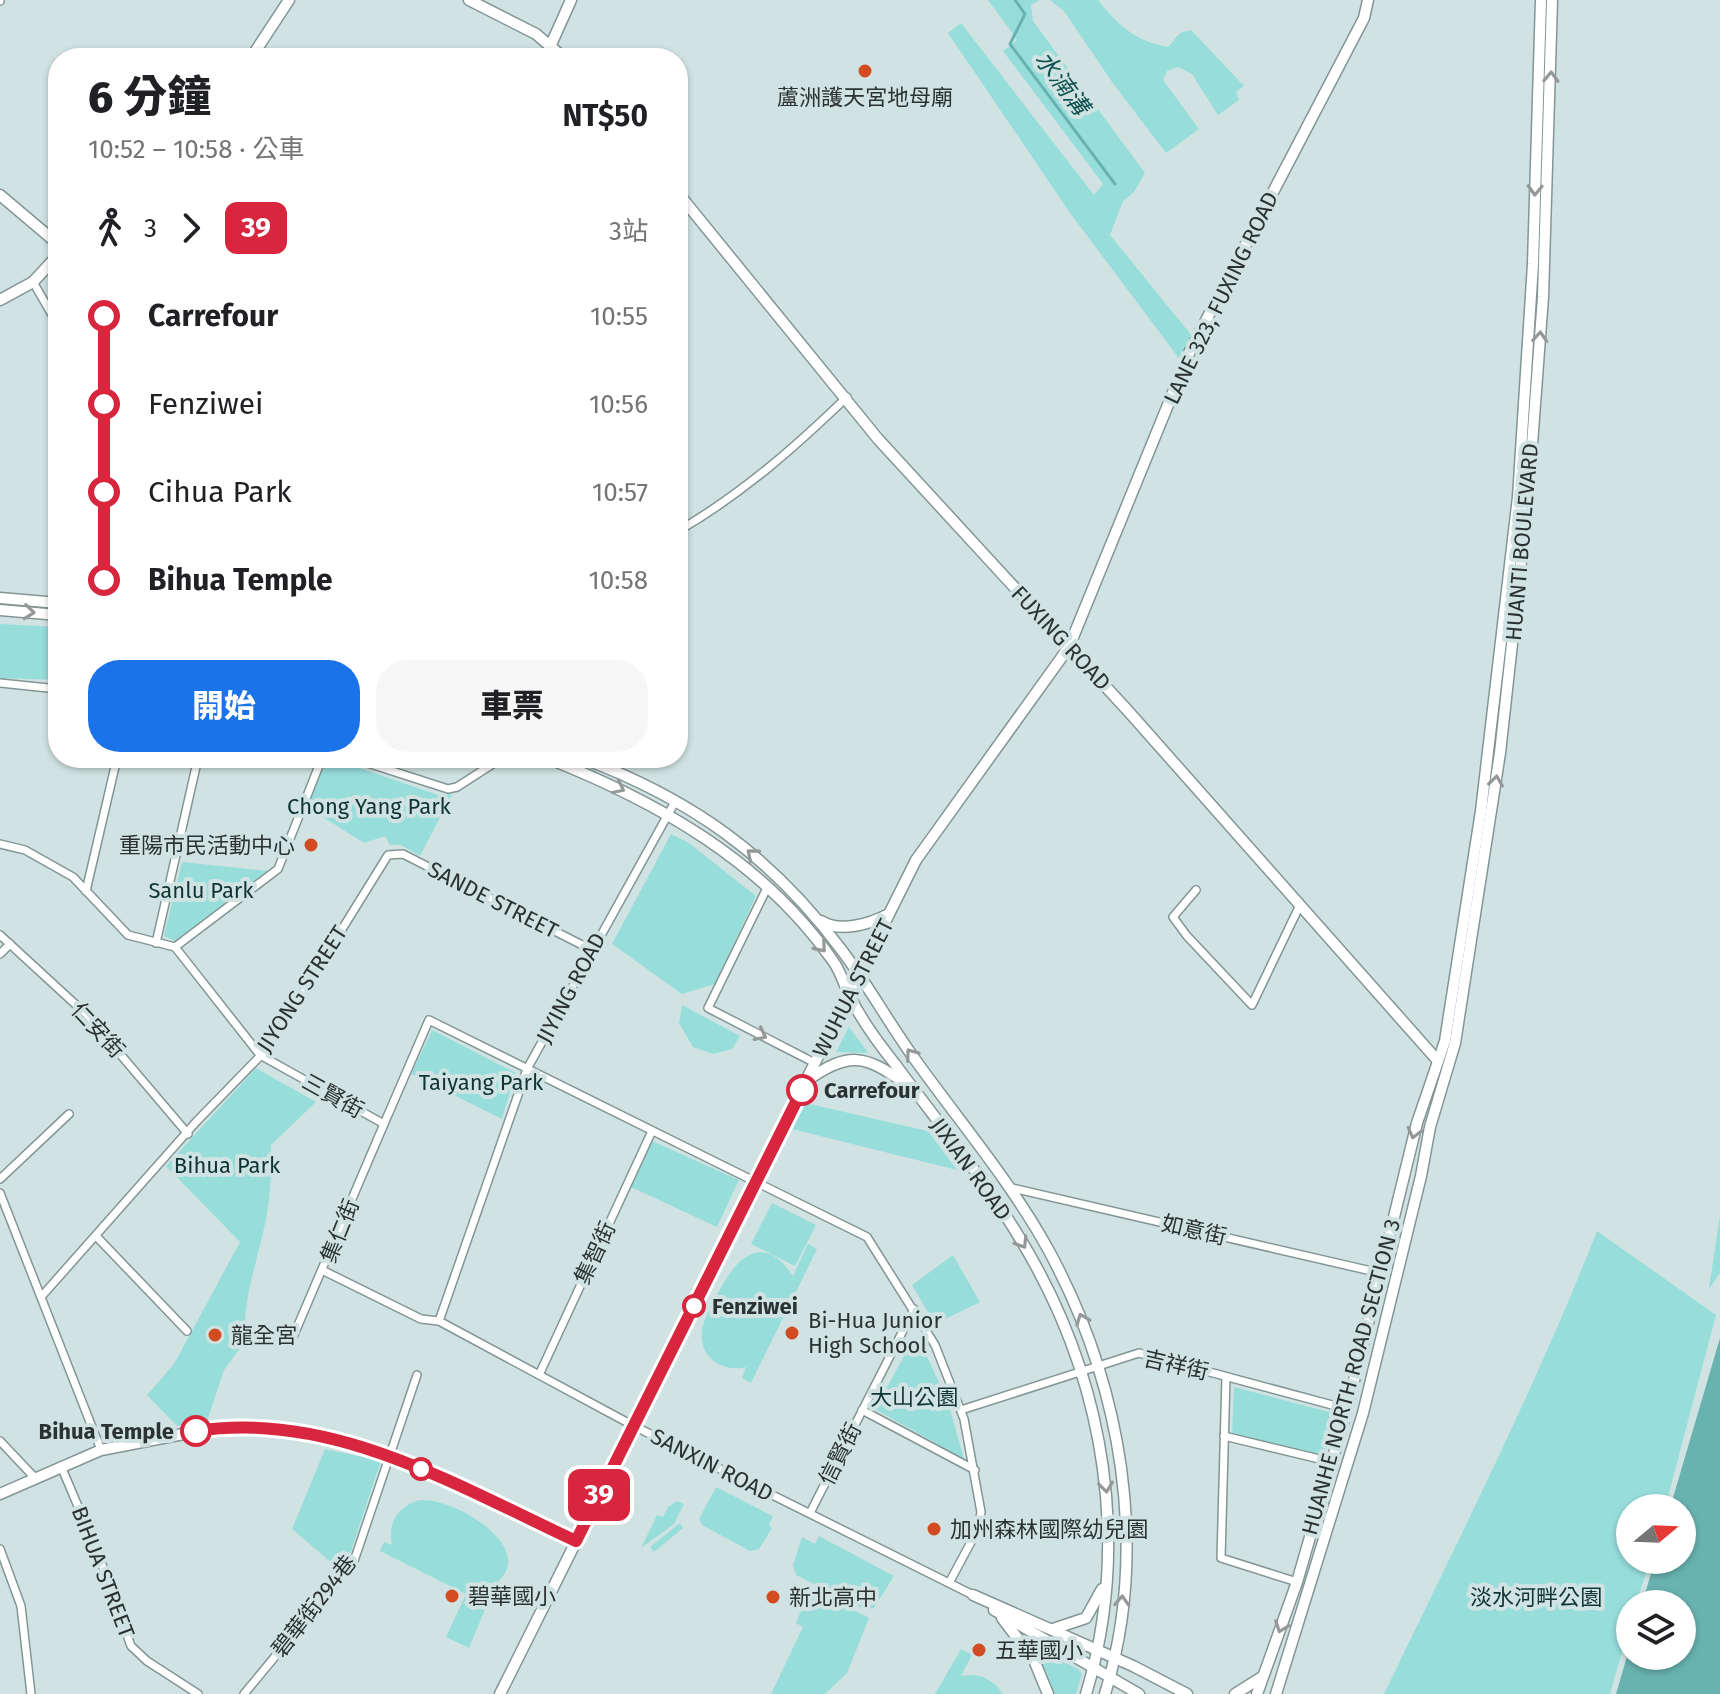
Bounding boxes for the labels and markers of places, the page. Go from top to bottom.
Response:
marker: 蘆洲護天宮地母廟 [856,62,874,80]
place label: 蘆洲護天宮地母廟 [777,84,953,111]
place label: 重陽市民活動中心 [119,832,295,859]
marker: 重陽市民活動中心 [302,836,320,854]
marker: Carrefour [787,1075,817,1105]
place label: Carrefour [824,1077,920,1104]
place label: Fenziwei [712,1293,798,1320]
marker: Fenziwei [683,1295,705,1317]
place label: Bi-Hua Junior High School [808,1307,942,1359]
place label: 龍全宮 [231,1322,297,1349]
marker: Bi-Hua Junior High School [783,1324,801,1342]
marker: 龍全宮 [206,1326,224,1344]
marker: Bihua Temple [181,1416,211,1446]
place label: Bihua Temple [39,1418,174,1445]
unlabelled marker [410,1458,432,1480]
place label: 加州森林國際幼兒園 [950,1516,1148,1543]
marker: 加州森林國際幼兒園 [925,1520,943,1538]
place label: 碧華國小 [468,1583,556,1610]
place label: 新北高中 [789,1584,877,1611]
marker: 碧華國小 [443,1587,461,1605]
marker: 新北高中 [764,1588,782,1606]
place label: 五華國小 [995,1637,1083,1664]
marker: 五華國小 [970,1641,988,1659]

